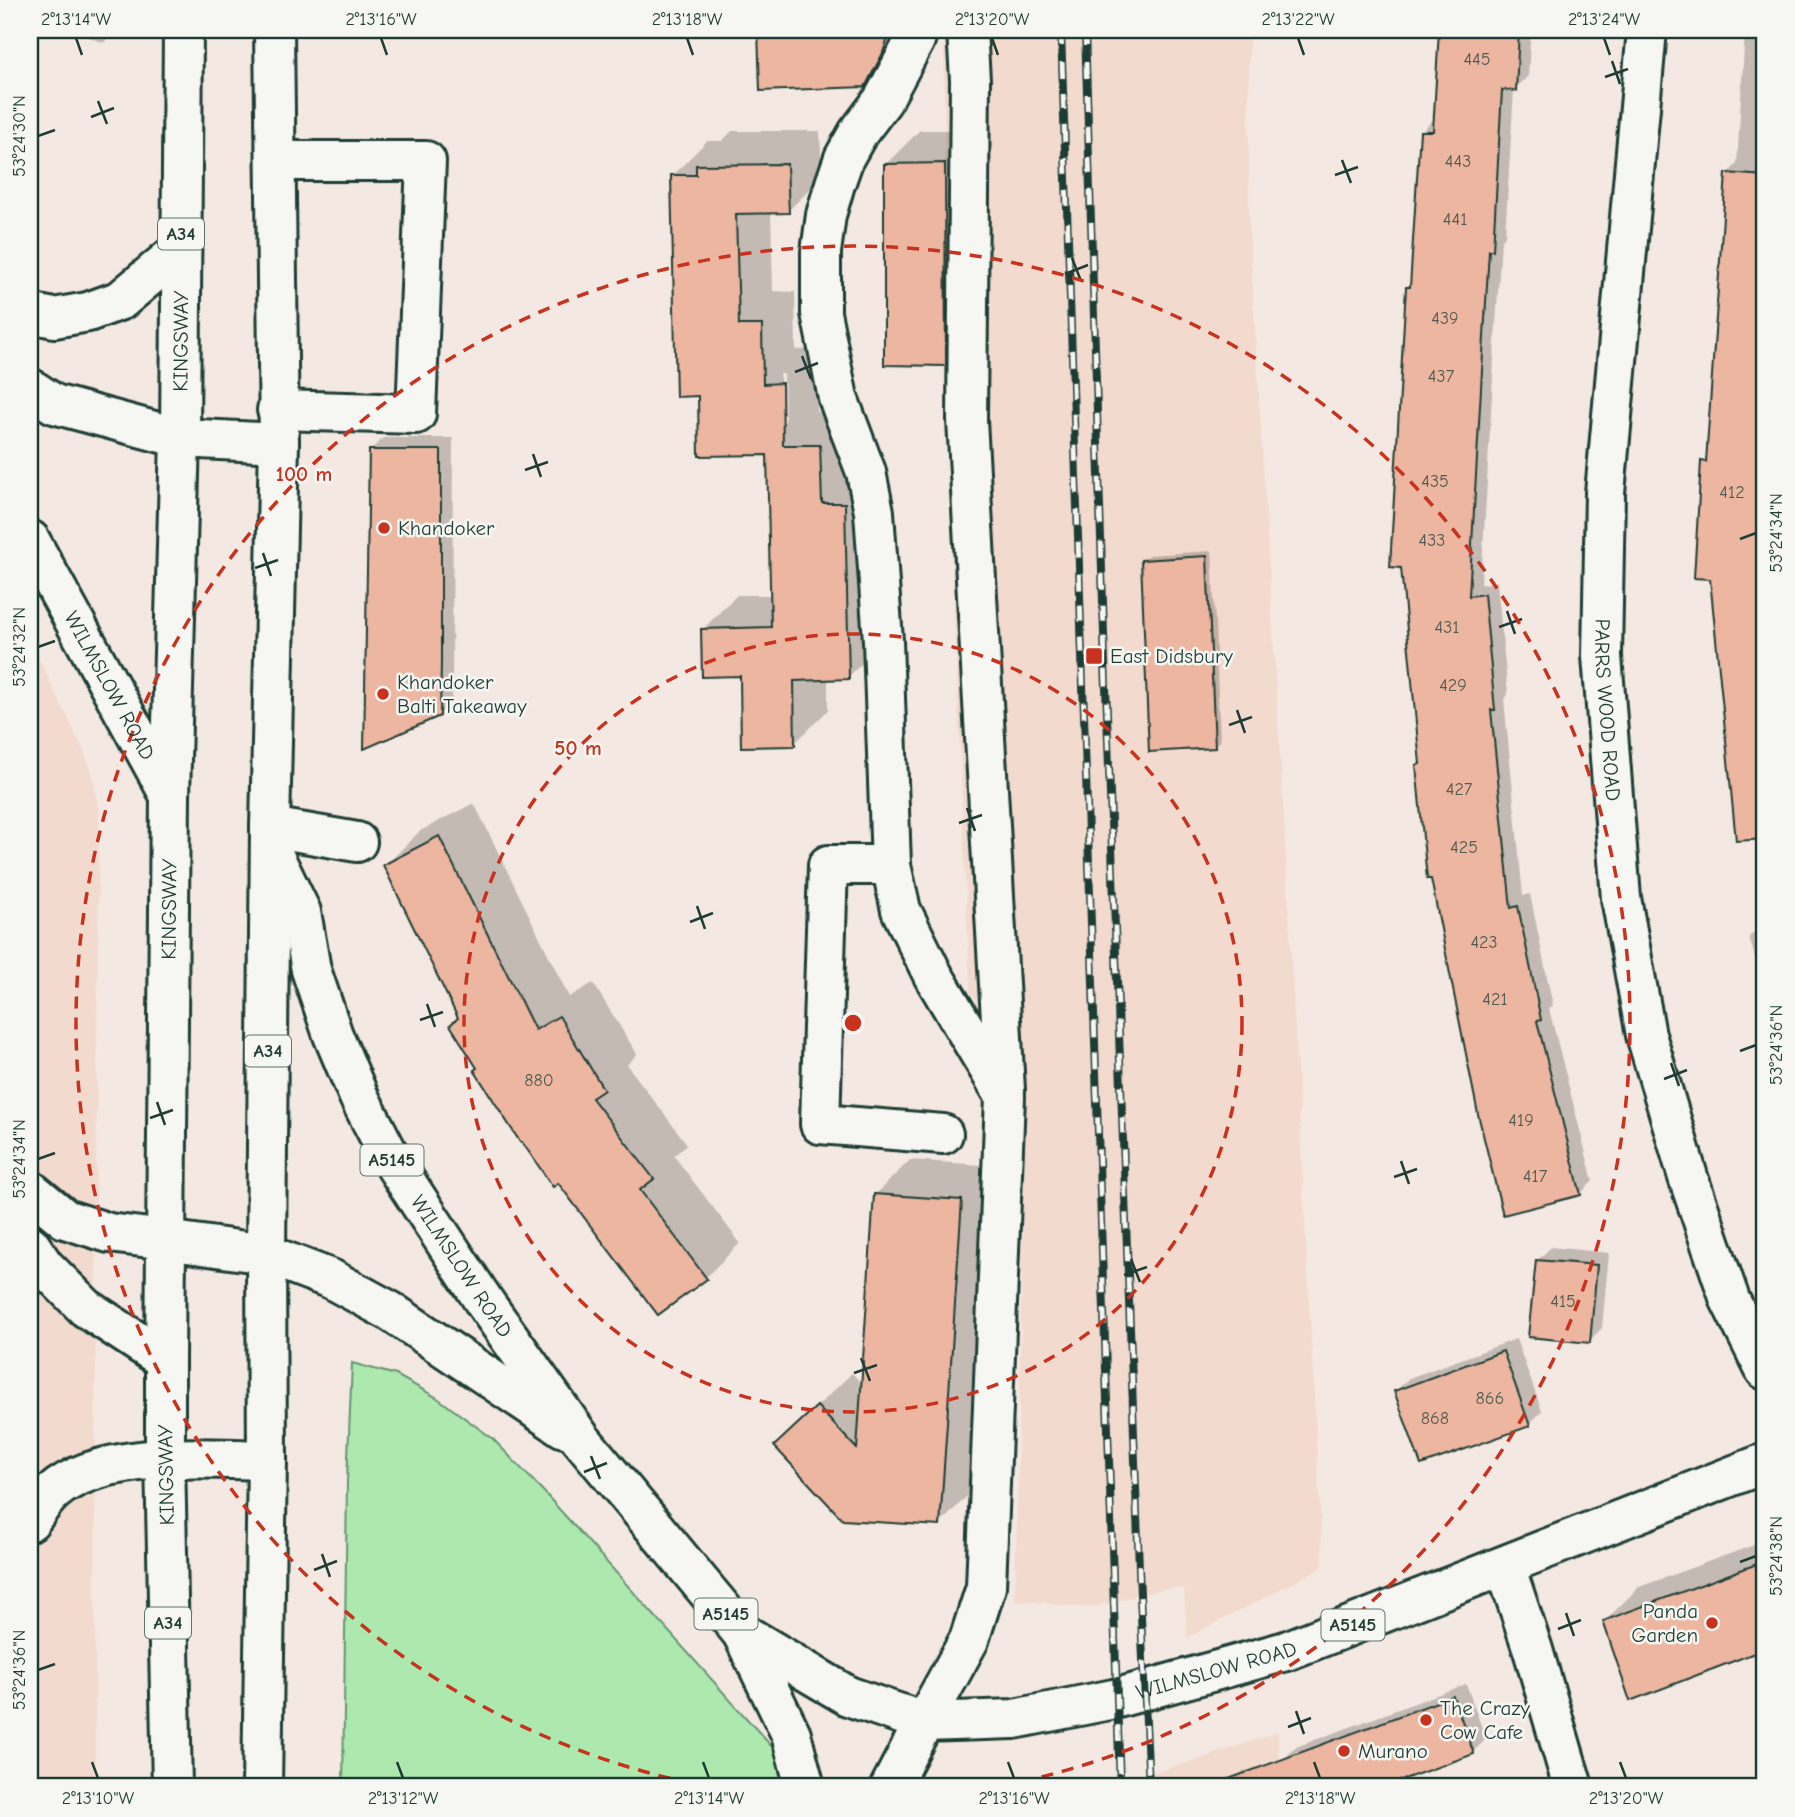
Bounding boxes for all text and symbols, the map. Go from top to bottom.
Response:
text: 2°13'14"W [41,9,111,30]
text: 2°13'16"W [345,9,417,30]
text: 2°13'18"W [652,9,723,30]
text: 2°13'20"W [955,9,1030,30]
text: 2°13'22"W [1261,9,1335,30]
text: 2°13'24"W [1568,9,1641,30]
house number: 445 [1463,49,1491,70]
text: 53°24'30"N [9,95,30,177]
house number: 443 [1445,151,1471,172]
house number: 441 [1443,209,1467,230]
road number: A34 [158,218,204,250]
street label: KINGSWAY [168,290,193,392]
house number: 439 [1431,308,1459,329]
house number: 437 [1428,366,1455,387]
text: 100 m [276,462,332,486]
house number: 435 [1421,471,1449,492]
house number: 412 [1719,482,1745,503]
text: 53°24'34"N [1766,493,1787,573]
place label: Khandoker [398,516,495,540]
marker: Khandoker [376,520,392,536]
house number: 433 [1419,530,1445,551]
text: 53°24'32"N [9,607,30,687]
street label: WILMSLOW ROAD [59,607,160,764]
house number: 431 [1435,617,1459,638]
street label: PARRS WOOD ROAD [1590,618,1625,802]
place label: East Didsbury [1110,644,1233,668]
marker: East Didsbury [1084,646,1104,666]
place label: Khandoker Balti Takeaway [397,670,527,718]
house number: 429 [1439,675,1467,696]
marker: Khandoker Balti Takeaway [375,686,391,702]
text: 50 m [554,736,602,760]
house number: 427 [1446,779,1473,800]
house number: 425 [1450,837,1478,858]
street label: KINGSWAY [157,858,181,960]
house number: 423 [1470,932,1498,953]
house number: 421 [1482,989,1508,1010]
text: 53°24'36"N [1766,1005,1787,1085]
centre of rings [841,1011,865,1035]
road number: A34 [245,1036,291,1066]
house number: 880 [524,1070,554,1091]
house number: 419 [1508,1110,1534,1131]
text: 53°24'34"N [9,1119,30,1199]
road number: A5145 [360,1144,424,1176]
house number: 417 [1523,1166,1548,1187]
street label: WILMSLOW ROAD [406,1191,517,1342]
house number: 415 [1550,1291,1576,1312]
house number: 866 [1476,1388,1504,1409]
house number: 868 [1421,1408,1449,1429]
street label: KINGSWAY [153,1424,179,1526]
text: 53°24'38"N [1766,1516,1787,1596]
road number: A5145 [694,1598,758,1630]
place label: Panda Garden [1631,1599,1698,1647]
road number: A34 [145,1608,191,1638]
road number: A5145 [1322,1610,1384,1640]
marker: Panda Garden [1704,1615,1720,1631]
text: 53°24'36"N [9,1630,30,1710]
street label: WILMSLOW ROAD [1133,1636,1300,1704]
place label: The Crazy Cow Cafe [1440,1696,1531,1744]
marker: The Crazy Cow Cafe [1418,1712,1434,1728]
place label: Murano [1358,1739,1428,1763]
marker: Murano [1336,1743,1352,1759]
text: 2°13'10"W [62,1788,135,1809]
text: 2°13'12"W [368,1788,439,1809]
text: 2°13'14"W [674,1788,744,1809]
text: 2°13'16"W [978,1788,1050,1809]
text: 2°13'18"W [1285,1788,1356,1809]
text: 2°13'20"W [1589,1788,1664,1809]

